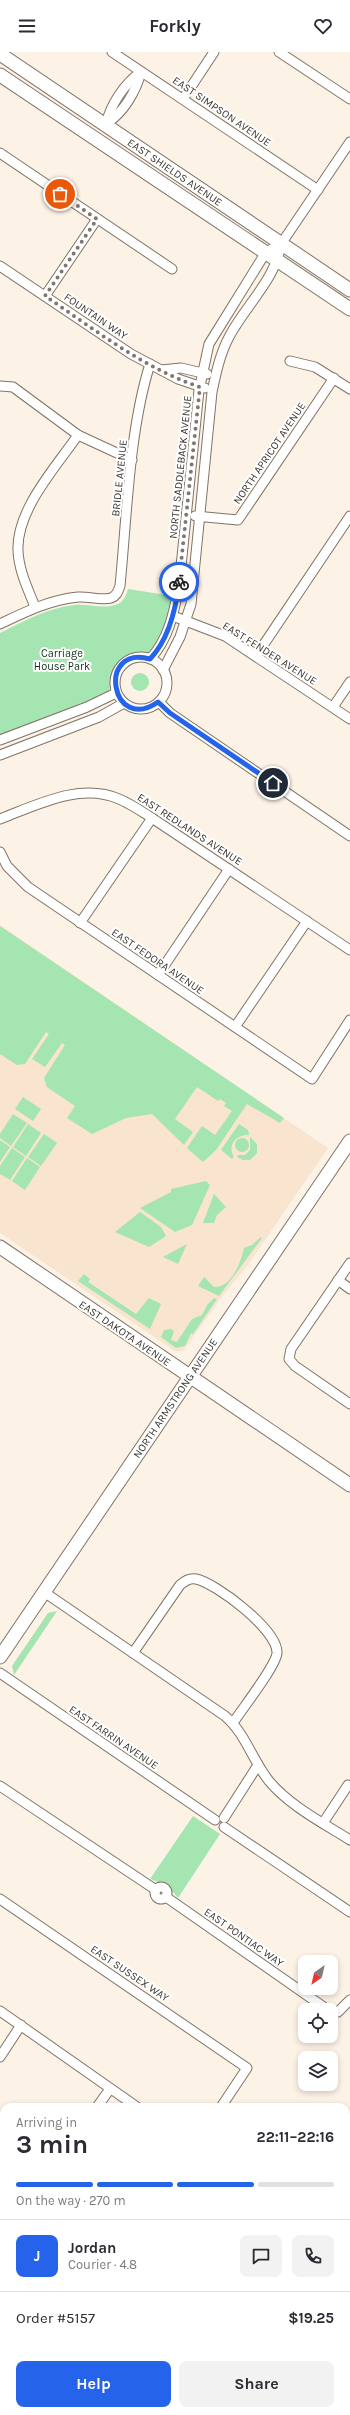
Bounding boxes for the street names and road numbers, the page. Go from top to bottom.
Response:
street label: EAST SIMPSON AVENUE [170,74,273,149]
street label: EAST SHIELDS AVENUE [125,136,225,209]
street label: FOUNTAIN WAY [62,290,130,342]
street label: NORTH SADDLEBACK AVENUE [167,395,194,539]
street label: NORTH APRICOT AVENUE [230,400,308,507]
street label: BRIDLE AVENUE [109,439,130,517]
street label: EAST FENDER AVENUE [220,619,319,688]
street label: EAST REDLANDS AVENUE [135,791,245,868]
street label: EAST FEDORA AVENUE [109,926,206,997]
street label: EAST DAKOTA AVENUE [76,1298,173,1369]
street label: NORTH ARMSTRONG AVENUE [130,1336,220,1461]
street label: EAST FARRIN AVENUE [67,1703,161,1772]
street label: EAST PONTIAC WAY [202,1905,286,1970]
street label: EAST SUSSEX WAY [88,1942,171,2004]

